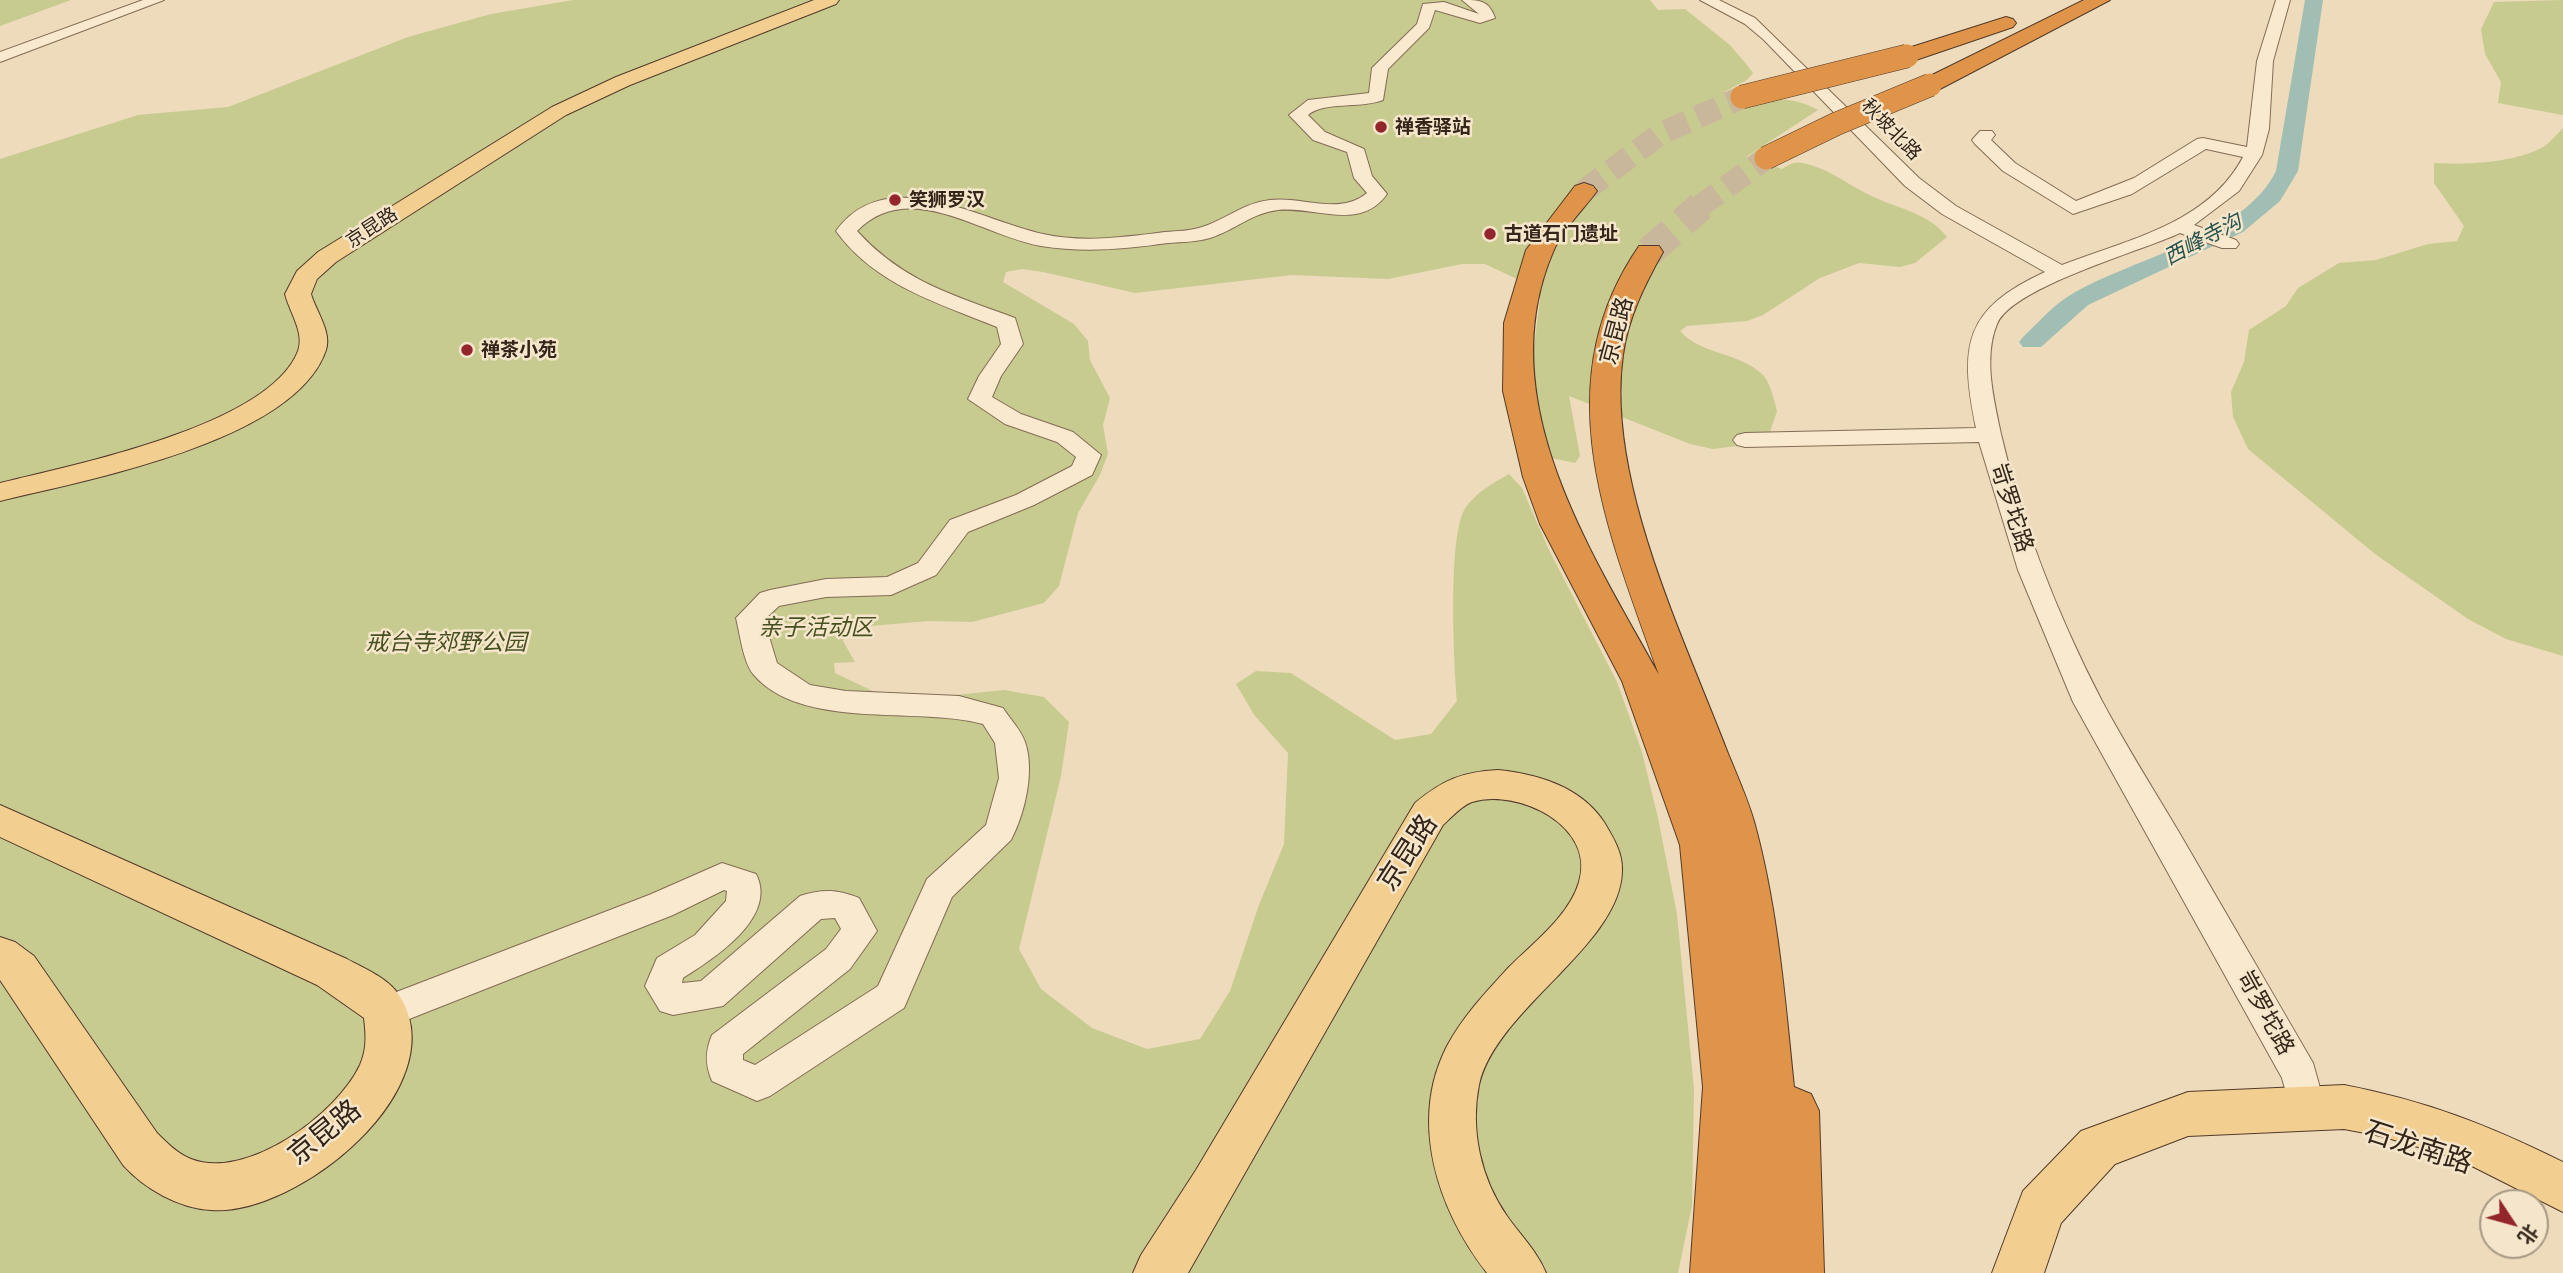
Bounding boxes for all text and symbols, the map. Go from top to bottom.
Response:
street label: 秋坡北路 [1856,95,1926,165]
place label: 禅香驿站 [1395,116,1471,138]
marker: 禅香驿站 [1373,119,1389,135]
place label: 笑狮罗汉 [909,189,985,211]
marker: 笑狮罗汉 [887,192,903,208]
street label: 京昆路 [342,203,402,253]
water label: 西峰寺沟 [2160,209,2246,271]
place label: 古道石门遗址 [1504,223,1618,245]
marker: 古道石门遗址 [1482,226,1498,242]
street label: 京昆路 [1595,294,1639,368]
place label: 禅茶小苑 [481,339,557,361]
marker: 禅茶小苑 [459,342,475,358]
street label: 岢罗坨路 [1984,460,2038,556]
park label: 亲子活动区 [759,614,873,642]
park label: 戒台寺郊野公园 [366,629,526,657]
street label: 京昆路 [1371,809,1445,897]
street label: 岢罗坨路 [2231,966,2299,1060]
street label: 京昆路 [282,1094,368,1172]
street label: 石龙南路 [2360,1115,2476,1181]
north arrow [2479,1189,2549,1259]
text: 北 [2512,1219,2546,1251]

